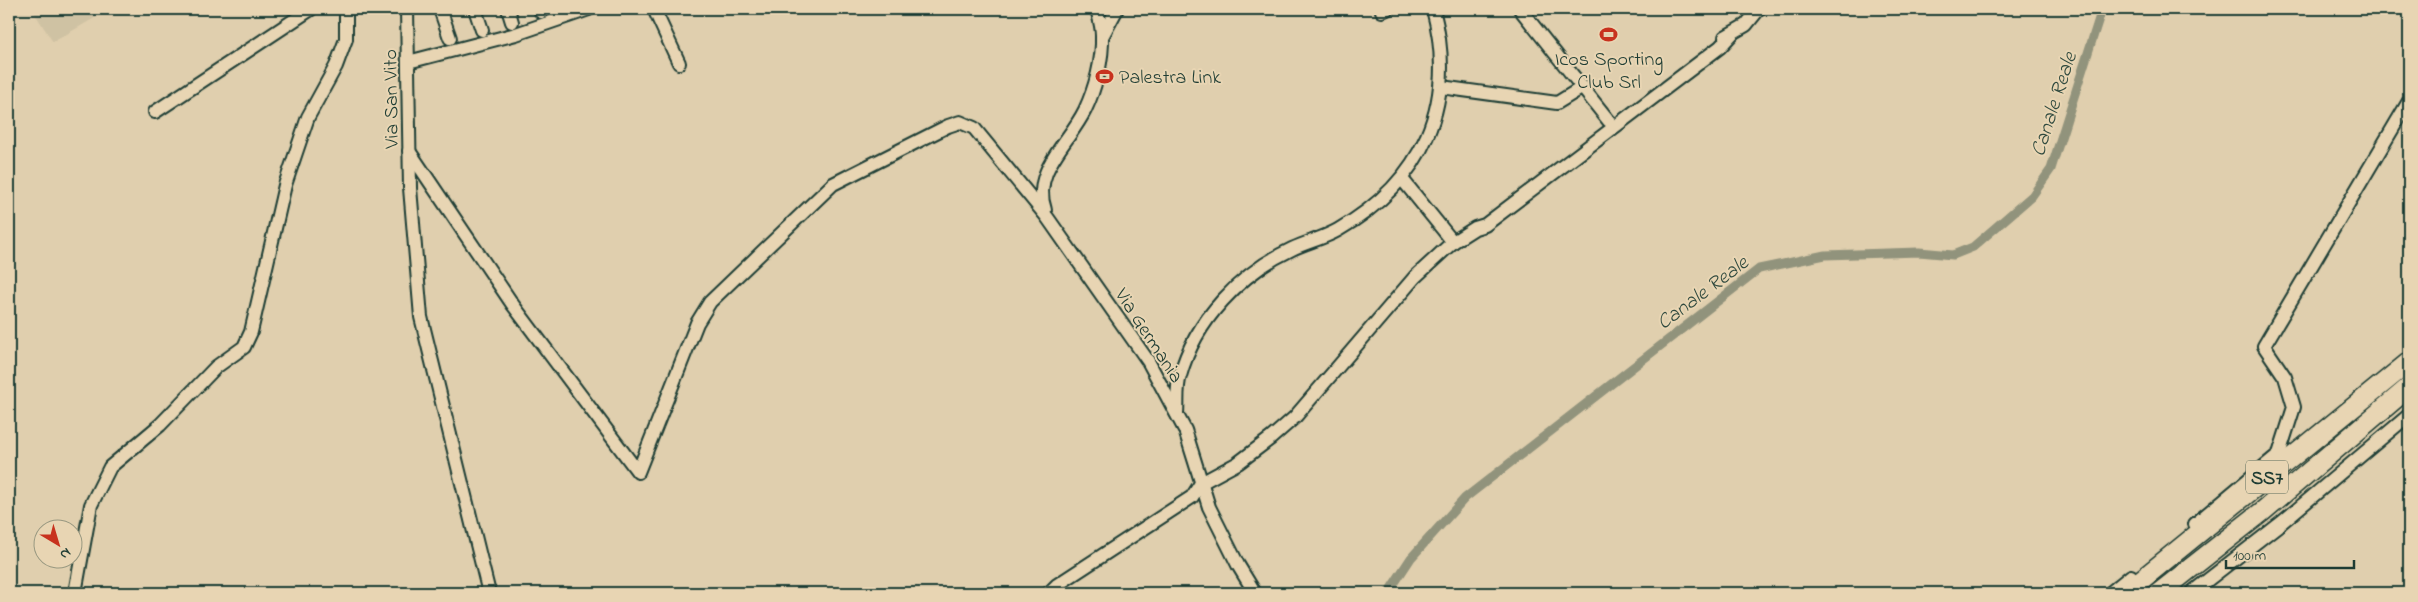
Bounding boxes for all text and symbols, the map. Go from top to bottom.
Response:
sports icon: Icos Sporting Club Srl [1599,24,1619,44]
place label: Icos Sporting Club Srl [1555,46,1663,98]
water label: Canale Reale [2024,47,2086,161]
street label: Via San Vito [377,49,408,150]
place label: Palestra Link [1119,64,1221,93]
sports icon: Palestra Link [1095,66,1115,86]
water label: Canale Reale [1651,248,1757,338]
street label: Via Germania [1106,282,1190,390]
road number: SS7 [2246,461,2288,494]
north arrow [32,520,82,570]
scale bar [2226,537,2353,569]
text: N [55,542,75,564]
text: 100 m [2233,545,2266,567]

